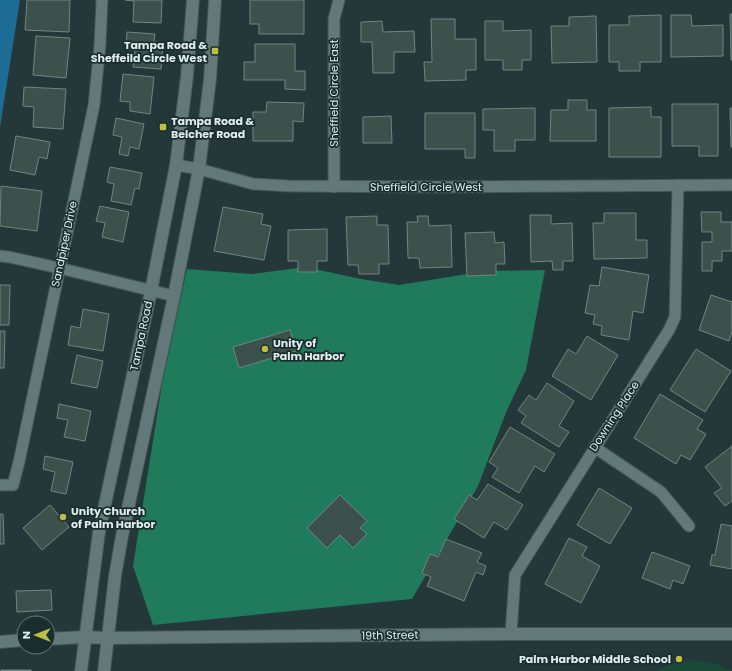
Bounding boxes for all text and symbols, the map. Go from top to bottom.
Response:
place label: Tampa Road & Sheffeild Circle West [91,37,208,66]
street label: Sheffield Circle East [326,39,342,147]
marker: Tampa Road & Sheffeild Circle West [210,46,220,56]
place label: Tampa Road & Belcher Road [171,113,254,142]
marker: Tampa Road & Belcher Road [158,122,168,132]
street label: Sheffield Circle West [370,179,482,195]
street label: Sandpiper Drive [47,199,81,288]
street label: Tampa Road [126,300,156,372]
place label: Unity of Palm Harbor [273,335,344,364]
marker: Unity of Palm Harbor [260,344,270,354]
street label: Downing Place [585,378,643,454]
place label: Unity Church of Palm Harbor [71,503,156,532]
marker: Unity Church of Palm Harbor [58,512,68,522]
north arrow [16,615,56,655]
street label: 19th Street [362,627,418,643]
text: N [18,631,34,639]
place label: Palm Harbor Middle School [519,651,671,667]
marker: Palm Harbor Middle School [674,654,684,664]

